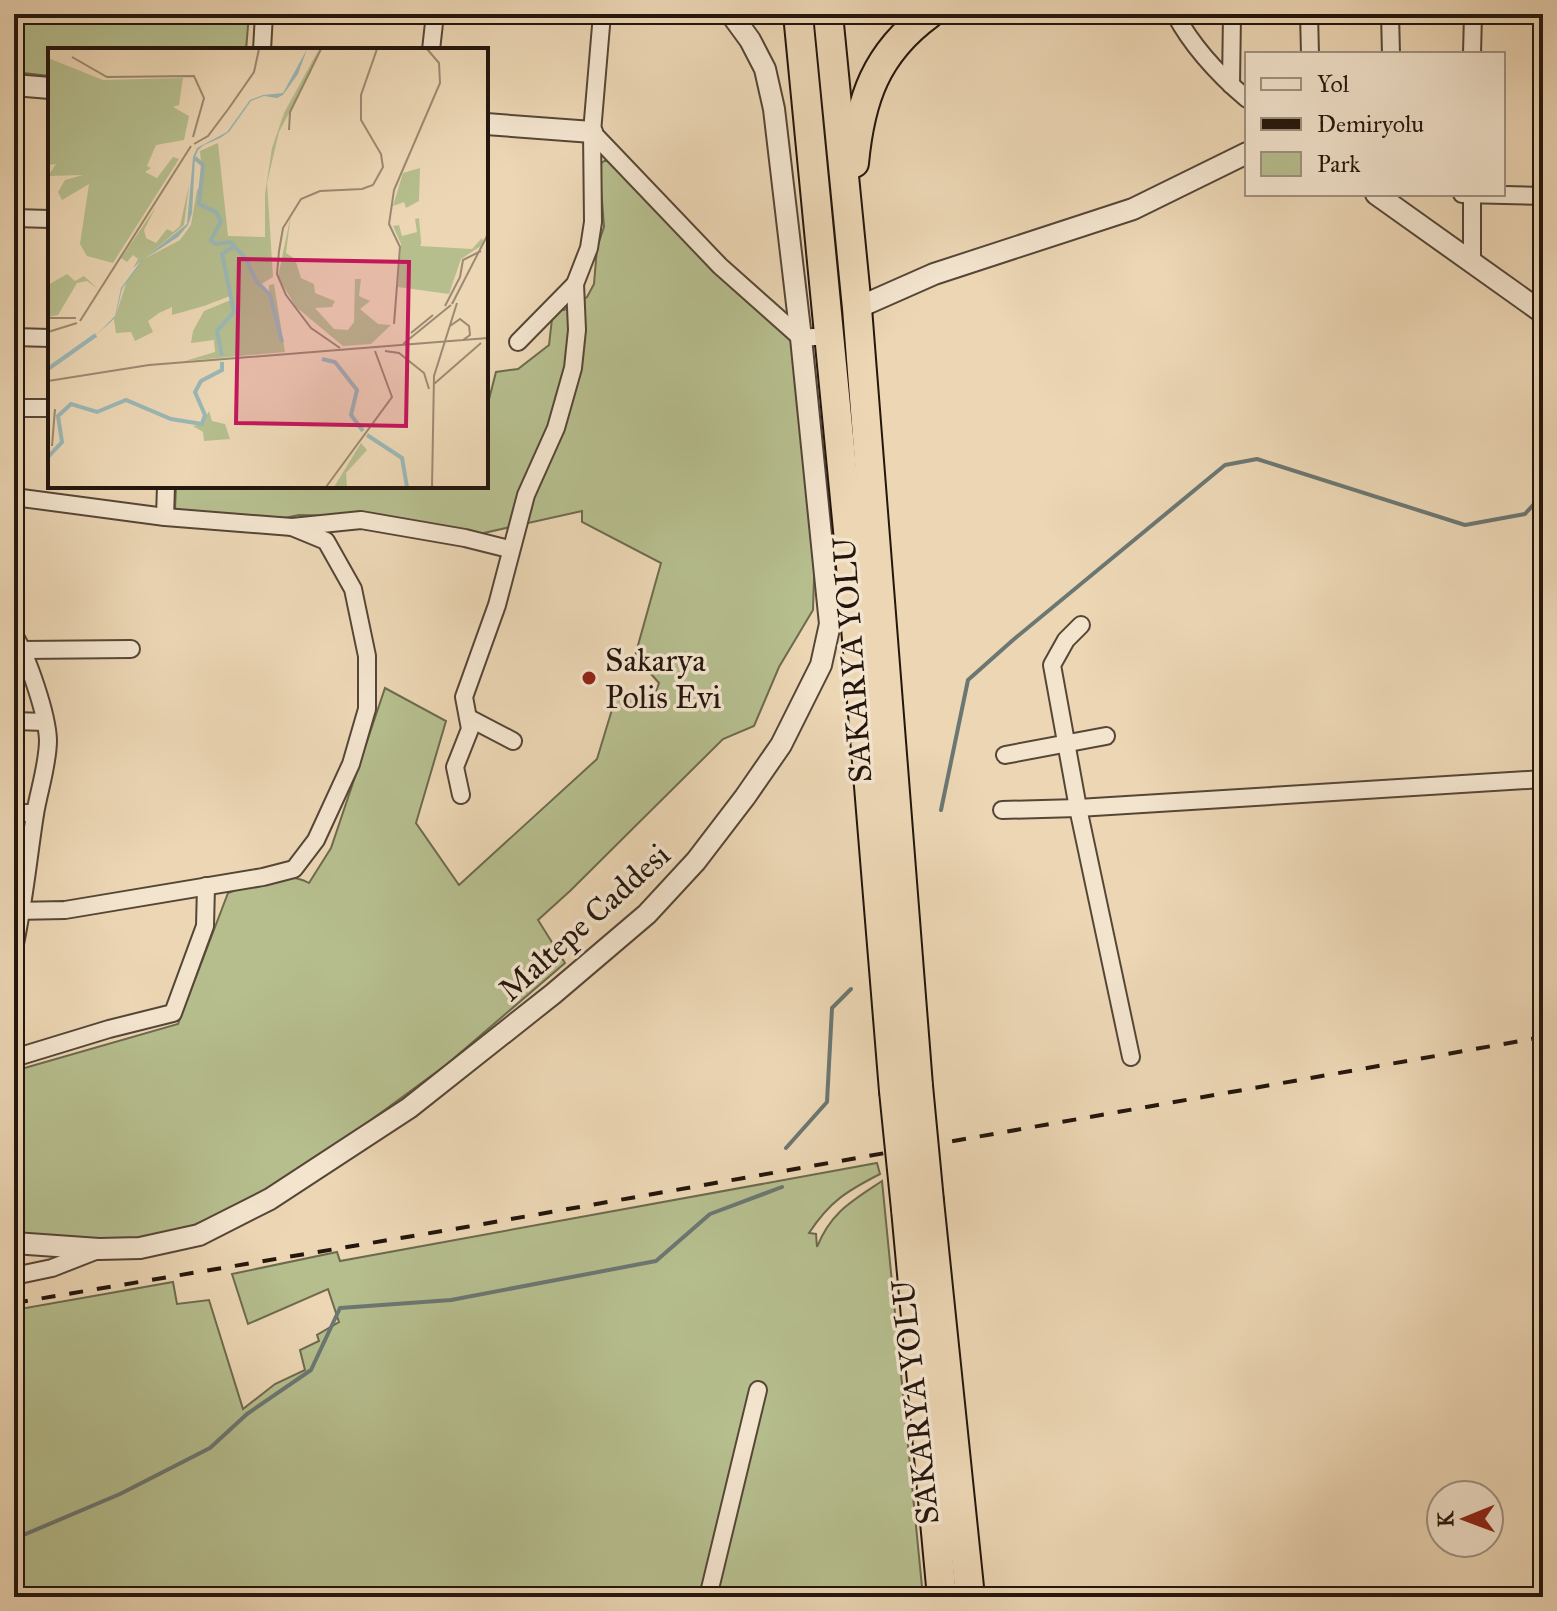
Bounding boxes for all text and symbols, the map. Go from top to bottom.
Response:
inset map [48,48,488,488]
legend [1245,52,1505,196]
text: Yol [1317,69,1350,99]
text: Demiryolu [1317,109,1424,139]
text: Park [1317,149,1361,179]
street label: SAKARYA YOLU [824,535,881,784]
place label: Sakarya Polis Evi [605,641,722,717]
marker: Sakarya Polis Evi [580,669,598,687]
street label: Maltepe Caddesi [491,835,678,1010]
street label: SAKARYA YOLU [883,1277,948,1526]
north arrow [1425,1479,1505,1559]
text: K [1432,1510,1459,1527]

